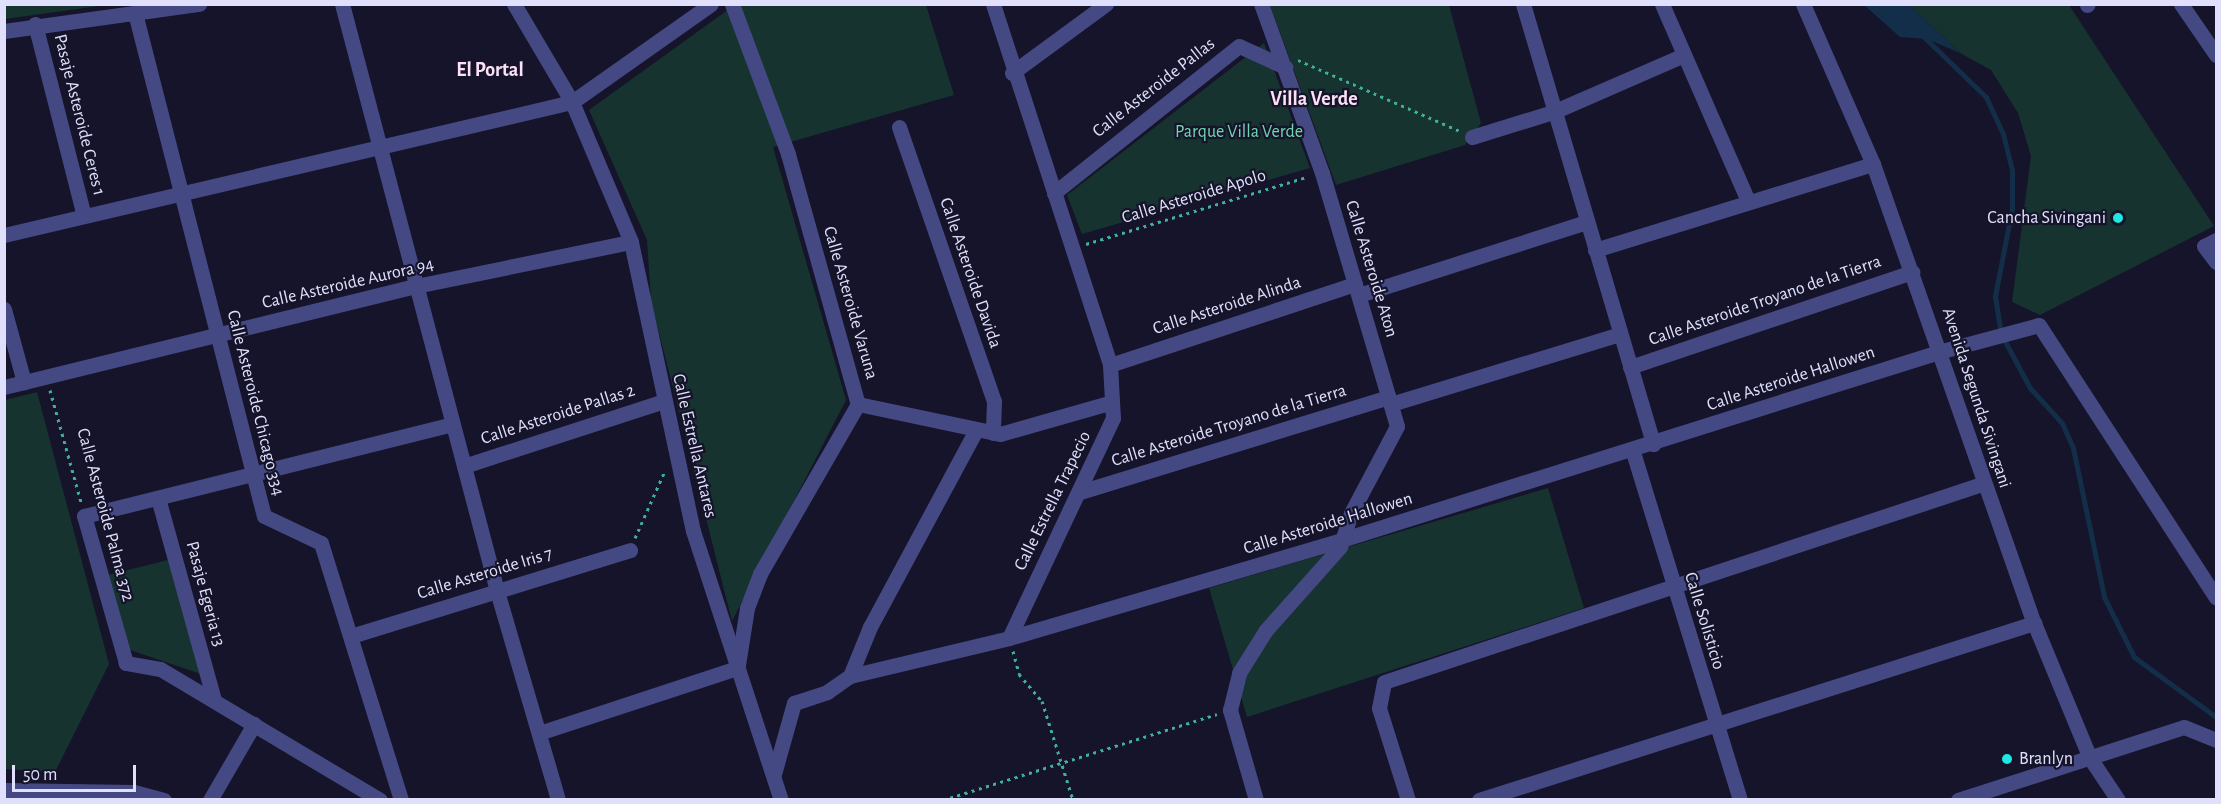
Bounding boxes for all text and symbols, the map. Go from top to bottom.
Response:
street label: Pasaje Asteroide Ceres 1 [48,32,110,198]
street label: Calle Asteroide Pallas [1089,34,1219,142]
district label: El Portal [456,58,524,82]
district label: Villa Verde [1270,87,1358,111]
park label: Parque Villa Verde [1175,121,1303,143]
street label: Calle Asteroide Apolo [1119,165,1269,229]
street label: Calle Asteroide Davida [934,195,1006,351]
street label: Calle Asteroide Aton [1340,198,1402,340]
place label: Cancha Sivingani [1987,207,2106,229]
marker: Cancha Sivingani [2111,211,2125,225]
street label: Calle Asteroide Varuna [818,224,882,382]
street label: Calle Asteroide Troyano de la Tierra [1646,251,1884,351]
street label: Calle Asteroide Aurora 94 [260,254,436,314]
street label: Calle Asteroide Alinda [1150,272,1304,340]
street label: Avenida Segunda Sivingani [1937,305,2015,491]
street label: Calle Asteroide Chicago 334 [221,308,289,498]
street label: Calle Asteroide Hallowen [1704,342,1878,416]
street label: Calle Estrella Antares [667,372,721,520]
street label: Calle Asteroide Pallas 2 [478,380,638,450]
street label: Calle Asteroide Troyano de la Tierra [1109,380,1349,472]
street label: Calle Asteroide Palma 372 [71,426,139,604]
street label: Calle Estrella Trapecio [1010,428,1096,574]
street label: Calle Asteroide Hallowen [1241,488,1415,560]
street label: Pasaje Egeria 13 [181,539,229,649]
street label: Calle Asteroide Iris 7 [415,543,555,605]
street label: Calle Solisticio [1679,570,1729,672]
place label: Branlyn [2019,748,2073,770]
marker: Branlyn [2000,752,2014,766]
scale bar [15,753,140,791]
text: 50 m [23,766,57,784]

